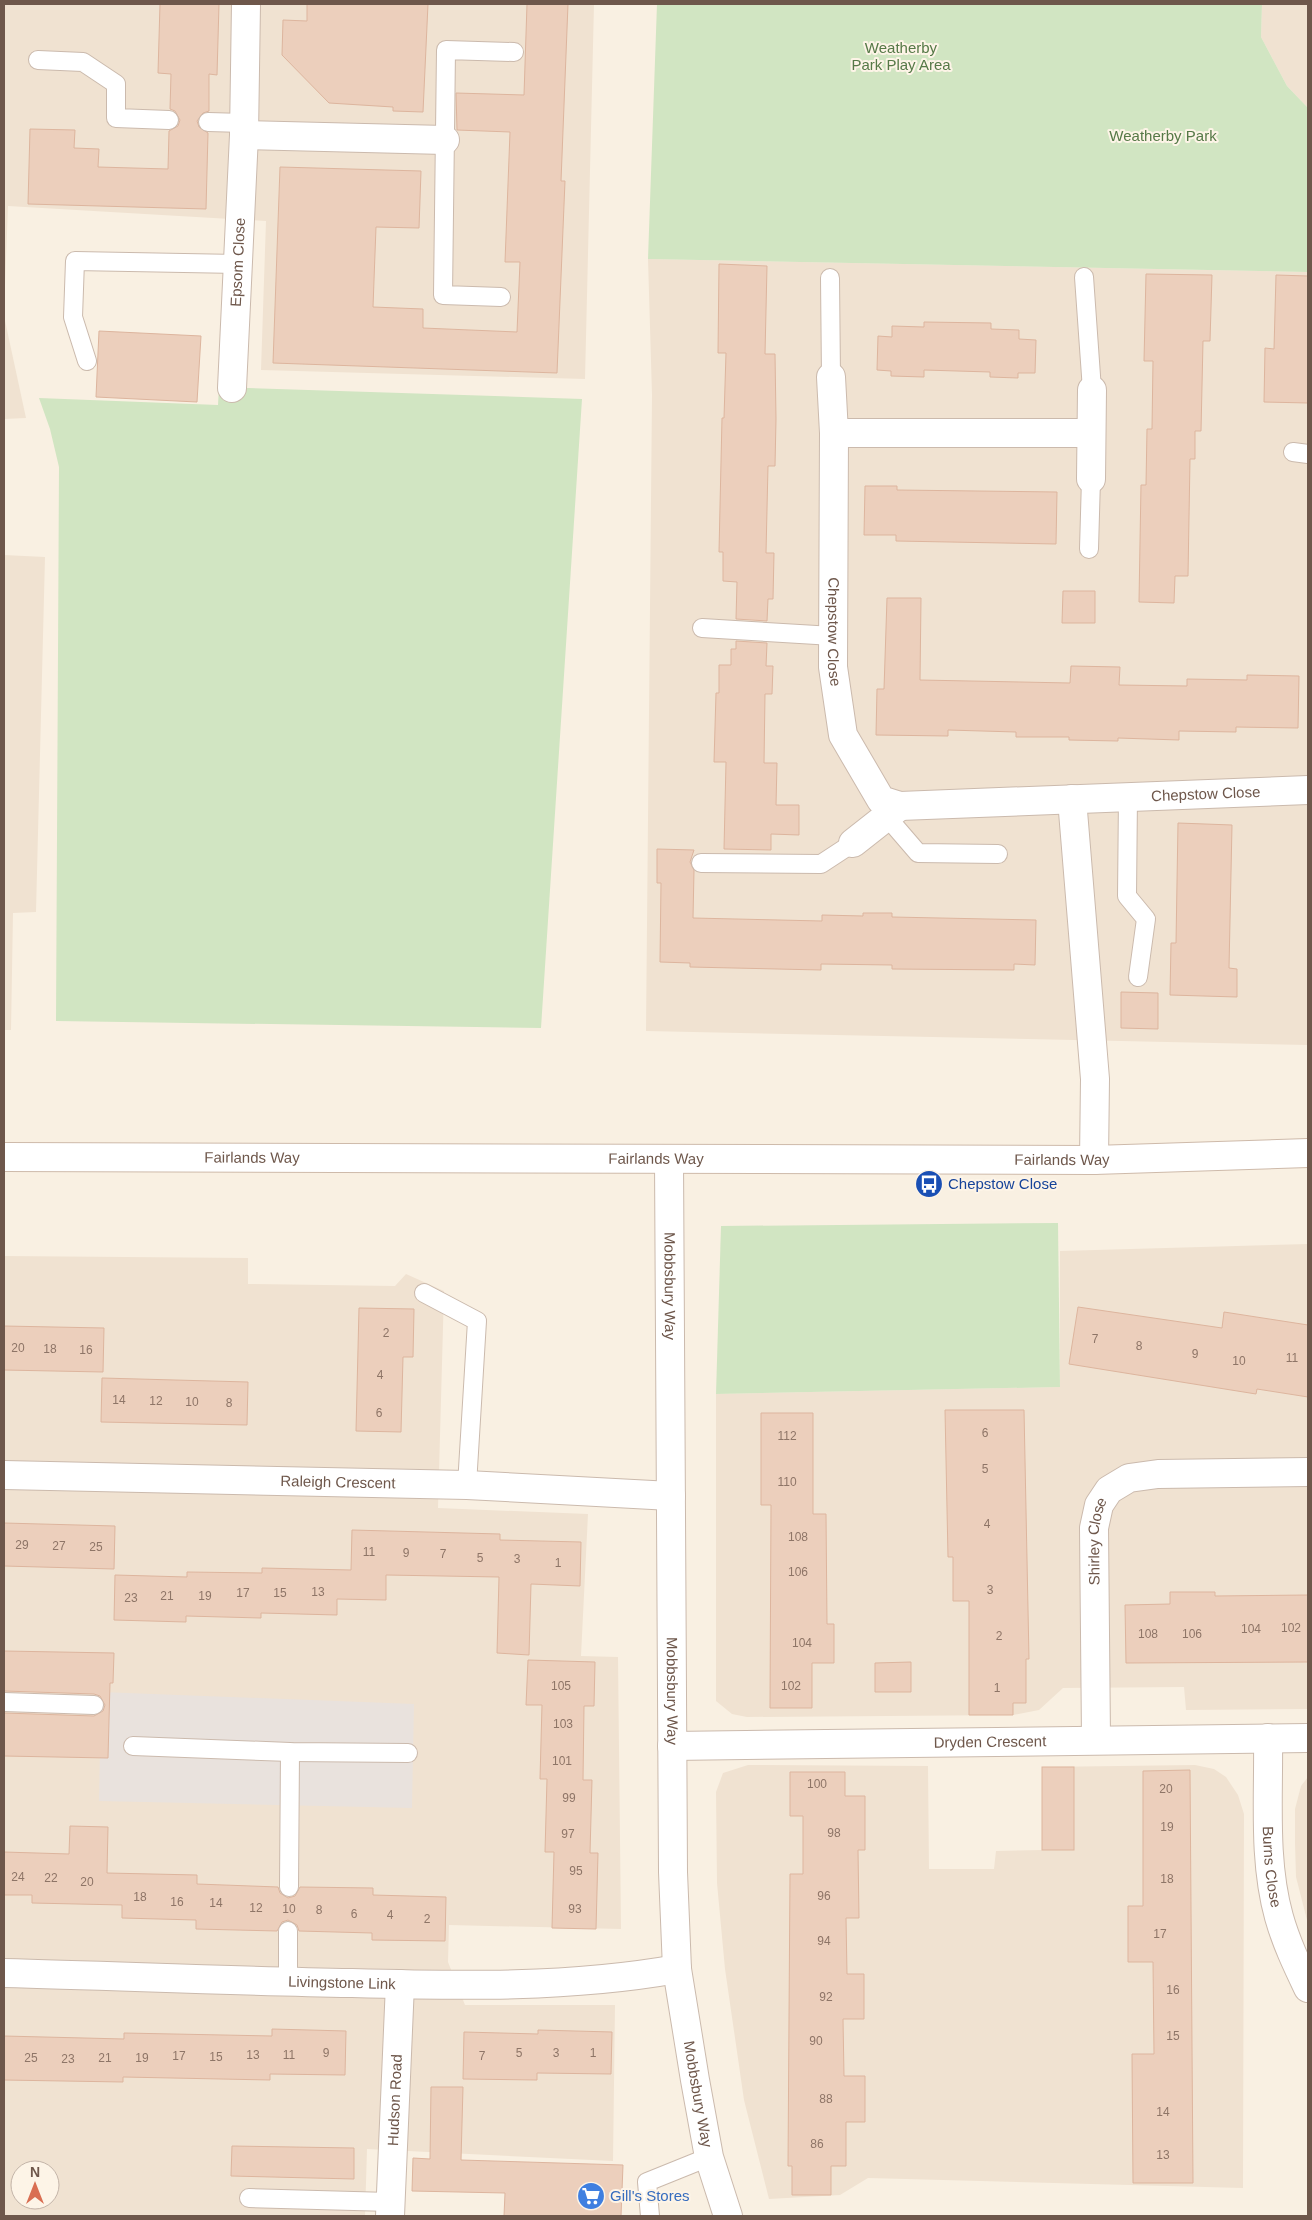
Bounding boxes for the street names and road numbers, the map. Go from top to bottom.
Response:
street label: Epsom Close [227,217,248,307]
street label: Chepstow Close [825,577,845,688]
street label: Chepstow Close [1151,783,1261,804]
street label: Fairlands Way [204,1149,300,1166]
street label: Fairlands Way [608,1150,704,1167]
street label: Fairlands Way [1014,1150,1110,1168]
street label: Mobbsbury Way [661,1232,679,1340]
street label: Raleigh Crescent [280,1472,396,1491]
street label: Shirley Close [1085,1494,1110,1585]
street label: Mobbsbury Way [664,1637,681,1745]
street label: Dryden Crescent [934,1732,1047,1751]
street label: Burns Close [1260,1826,1285,1909]
street label: Livingstone Link [288,1973,396,1992]
street label: Mobbsbury Way [681,2040,716,2149]
street label: Hudson Road [384,2054,405,2146]

